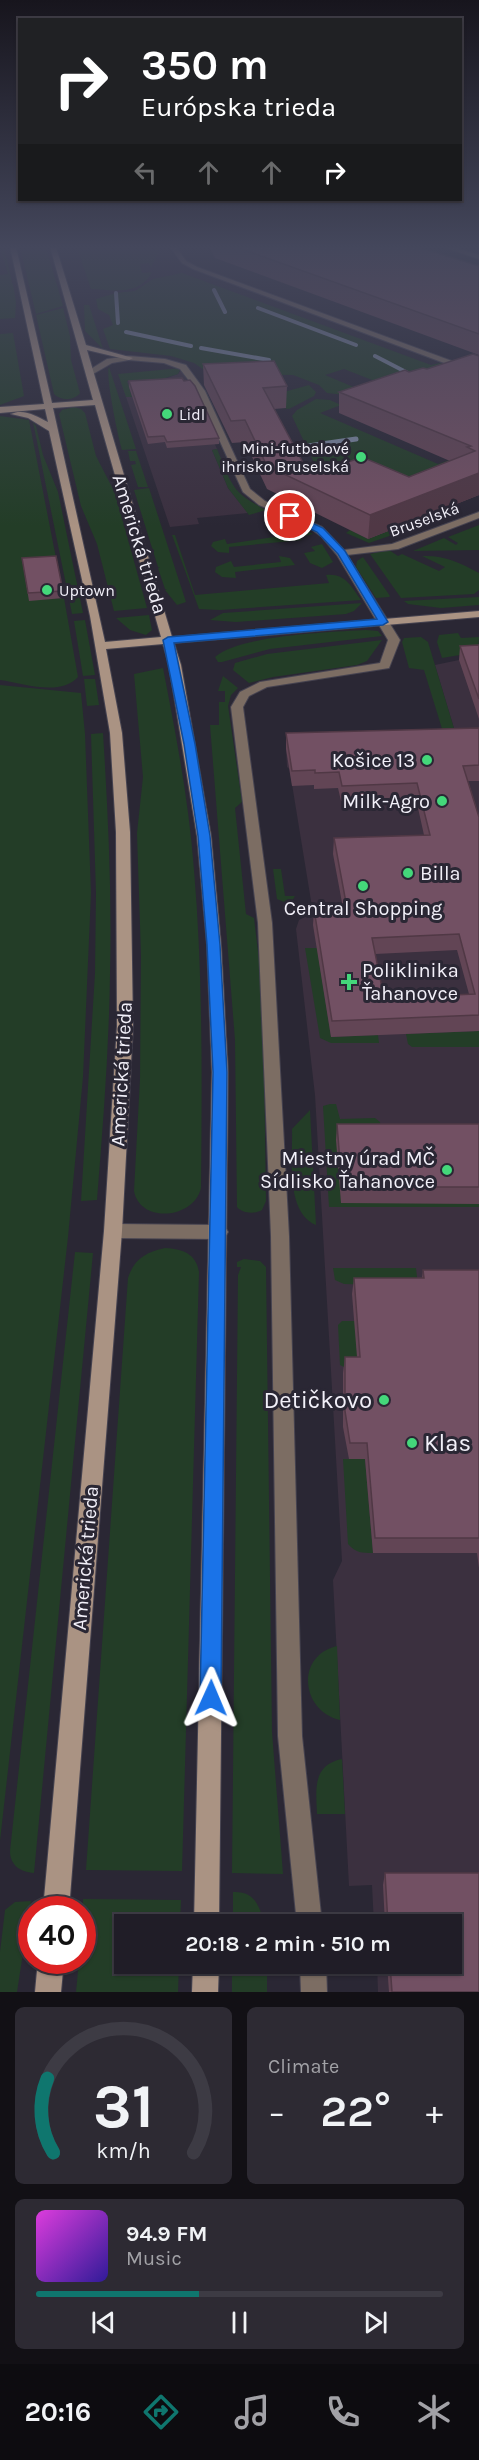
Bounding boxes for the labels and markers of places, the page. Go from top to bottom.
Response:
place label: Lidl [179,405,205,424]
marker: Lidl [160,407,174,421]
place label: Mini-futbalové ihrisko Bruselská [221,439,349,476]
marker: Mini-futbalové ihrisko Bruselská [354,450,368,464]
pin [264,490,315,541]
place label: Uptown [59,581,115,600]
marker: Uptown [40,583,54,597]
place label: Košice 13 [332,749,415,772]
marker: Košice 13 [420,753,434,767]
place label: Milk-Agro [342,790,430,813]
marker: Milk-Agro [435,794,449,808]
place label: Billa [420,862,461,885]
marker: Billa [401,866,415,880]
marker: Central Shopping [356,879,370,893]
place label: Central Shopping [284,897,442,920]
place label: Poliklinika Ťahanovce [362,959,459,1005]
marker: Poliklinika Ťahanovce [340,973,358,991]
place label: Miestny úrad MČ Sídlisko Ťahanovce [260,1146,435,1193]
marker: Miestny úrad MČ Sídlisko Ťahanovce [440,1163,454,1177]
place label: Detičkovo [263,1386,372,1414]
marker: Detičkovo [377,1393,391,1407]
place label: Klas [424,1429,471,1457]
marker: Klas [405,1436,419,1450]

